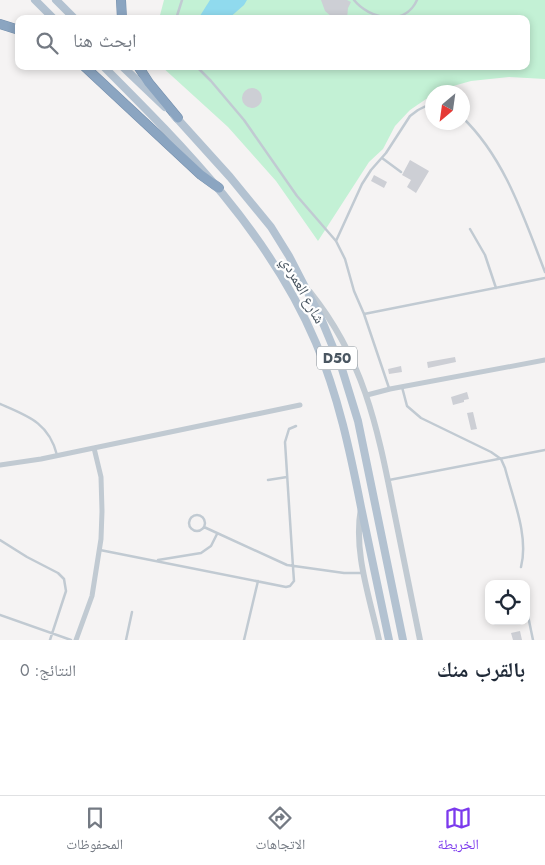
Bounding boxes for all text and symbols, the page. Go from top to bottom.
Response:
search box [15,15,530,70]
text: ابحث هنا [73,27,137,54]
icon: search [33,29,61,57]
north arrow [425,85,470,130]
street label: شارع العمردي [275,252,331,328]
road number: D50 [317,346,357,369]
map controls [485,580,530,625]
button: locate [485,580,530,625]
text: بالقرب منك [437,655,525,685]
text: النتائج: 0 [20,659,76,682]
tab: المحفوظات [66,804,123,858]
tab: الاتجاهات [256,804,305,858]
tab: الخريطة [438,804,479,858]

